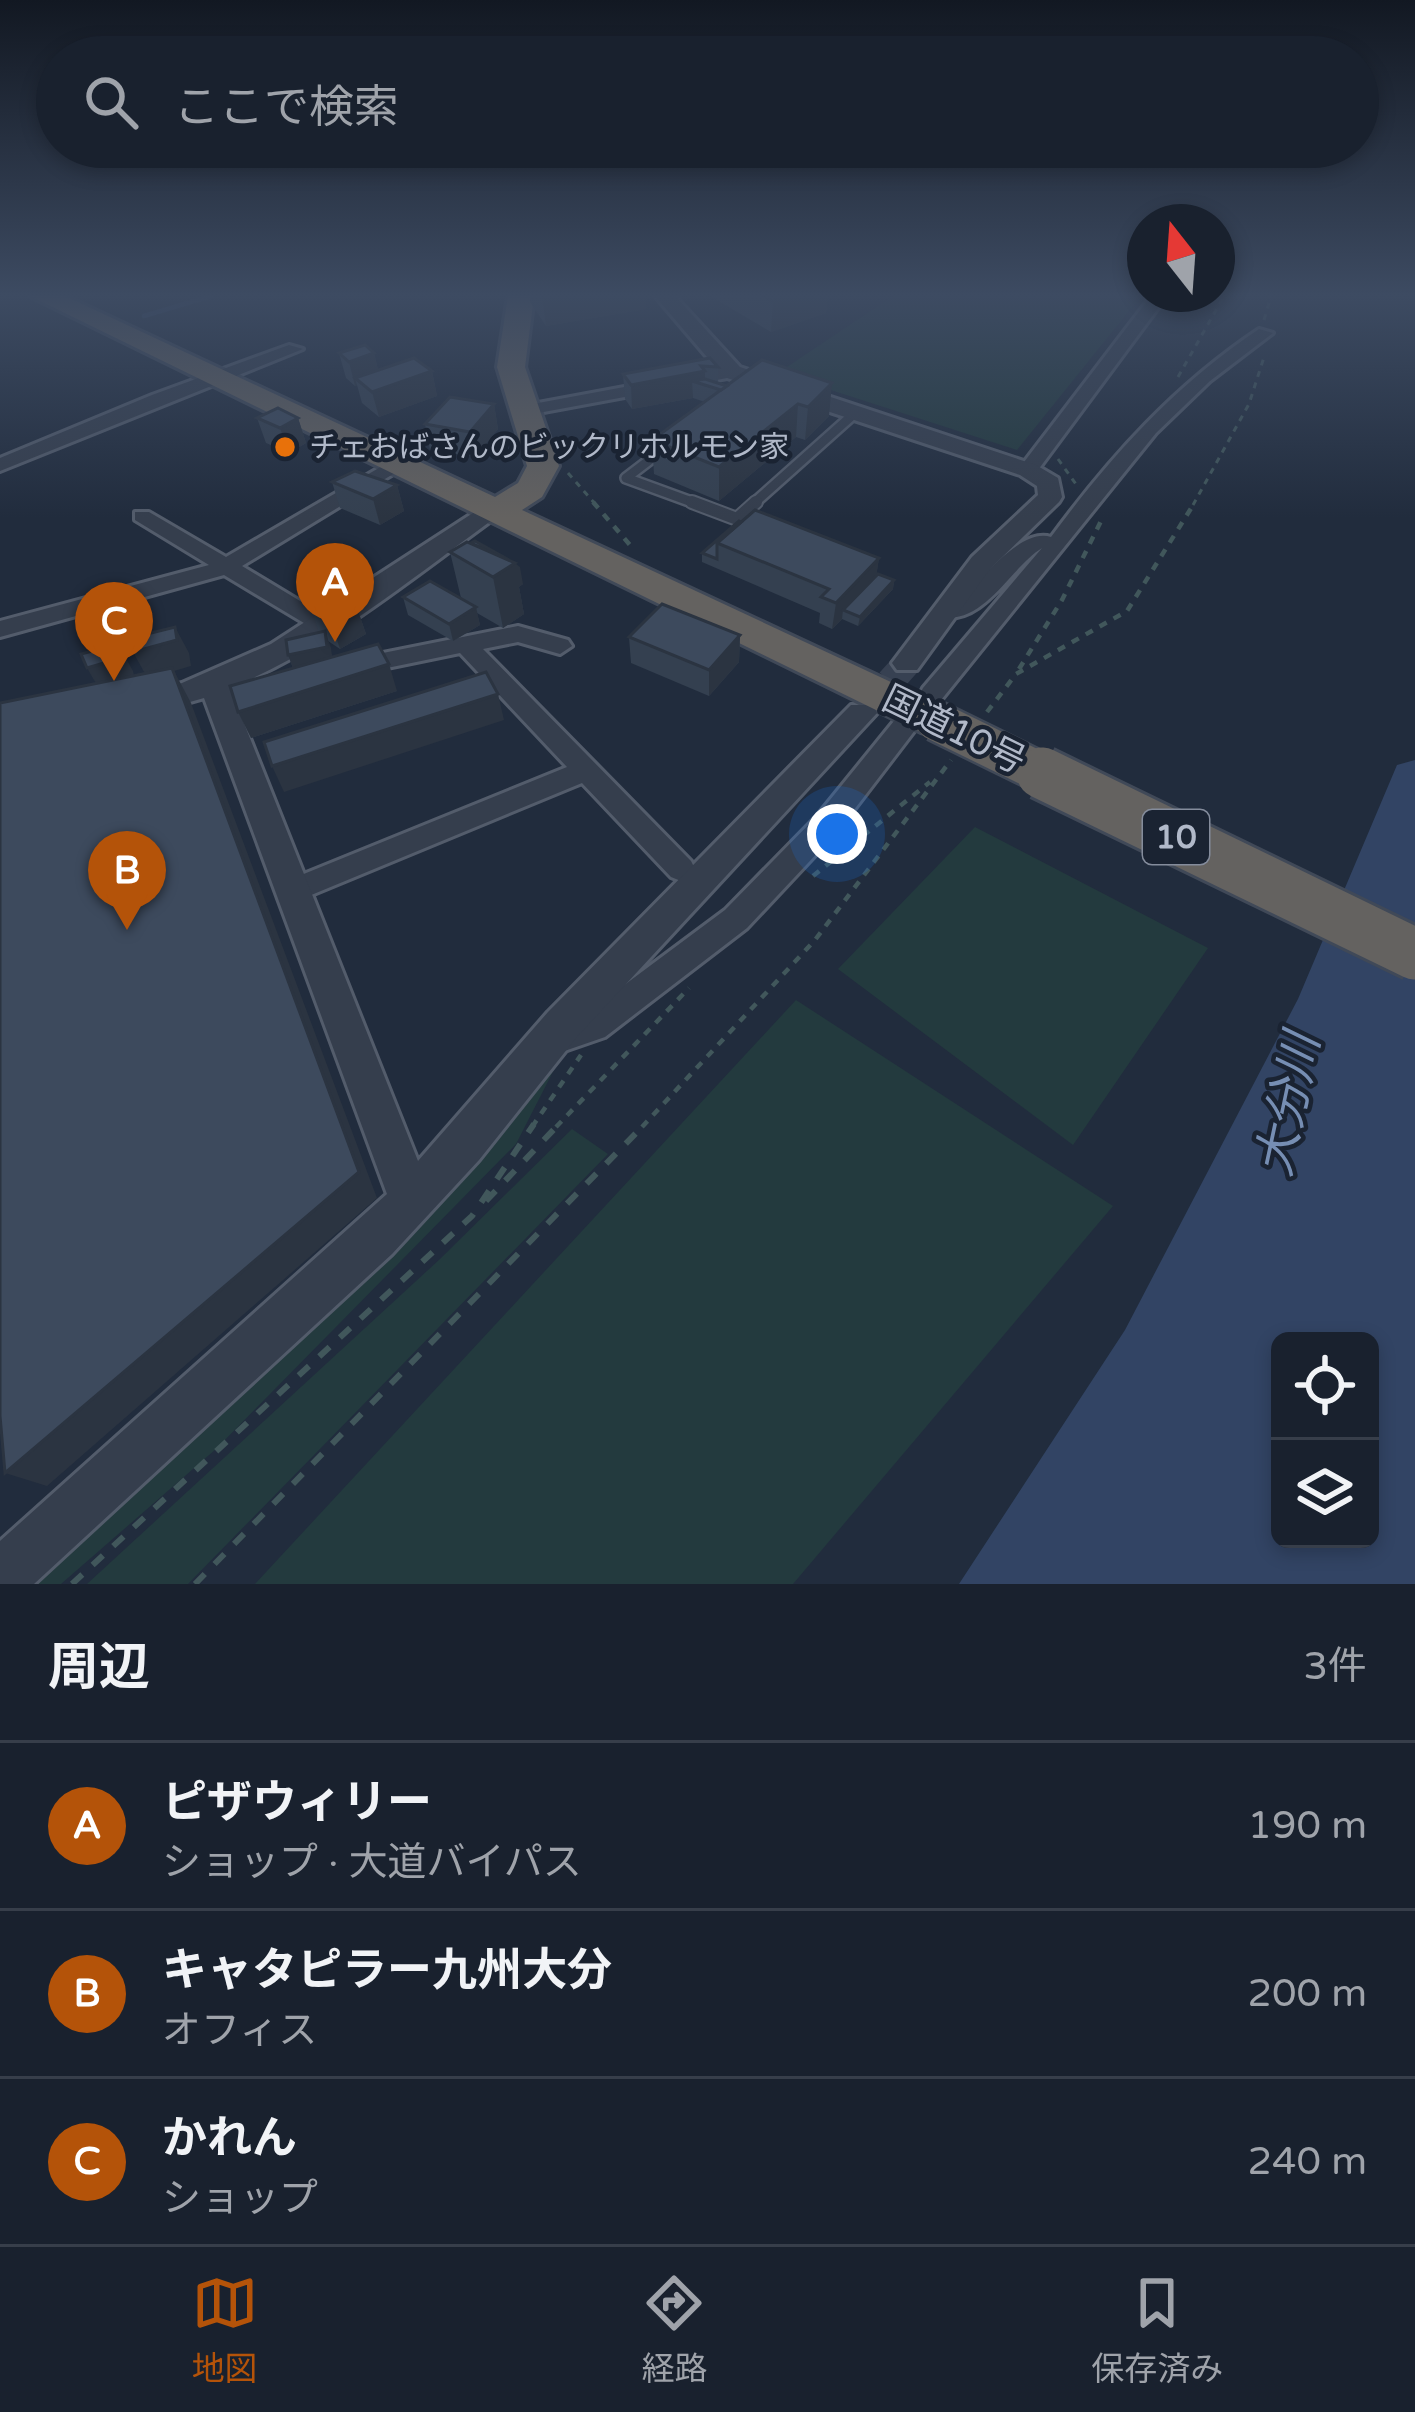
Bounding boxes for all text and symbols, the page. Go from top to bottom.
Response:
search box [36,36,1379,168]
icon: search [78,69,144,135]
text: ここで検索 [174,81,399,135]
north arrow [1127,204,1235,312]
place label: チェおばさんのビックリホルモン家 [309,429,789,466]
marker: チェおばさんのビックリホルモン家 [272,434,298,460]
pin: A [296,543,374,642]
pin: C [75,582,153,681]
street label: 国道10号 [876,677,1032,783]
your location [807,804,867,864]
road number: 10 [1143,810,1209,864]
pin: B [88,831,166,930]
water label: 大分川 [1246,1024,1333,1181]
map controls [1271,1332,1379,1548]
button: locate [1271,1332,1379,1440]
button: layers [1271,1440,1379,1548]
text: 周辺 [48,1637,150,1699]
text: 3件 [1304,1643,1367,1690]
text: ピザウィリー [162,1776,432,1830]
text: A [72,1802,102,1849]
text: 190 m [1248,1802,1367,1849]
text: ショップ · 大道バイパス [162,1839,582,1886]
text: キャタピラー九州大分 [162,1944,612,1998]
text: B [73,1970,101,2017]
text: 200 m [1248,1970,1367,2017]
text: オフィス [162,2007,317,2054]
text: かれん [162,2112,297,2166]
text: C [73,2138,101,2185]
text: 240 m [1248,2138,1367,2185]
text: ショップ [162,2175,318,2222]
tab: 地図 [192,2270,258,2390]
tab: 経路 [641,2270,707,2390]
tab: 保存済み [1091,2270,1223,2390]

